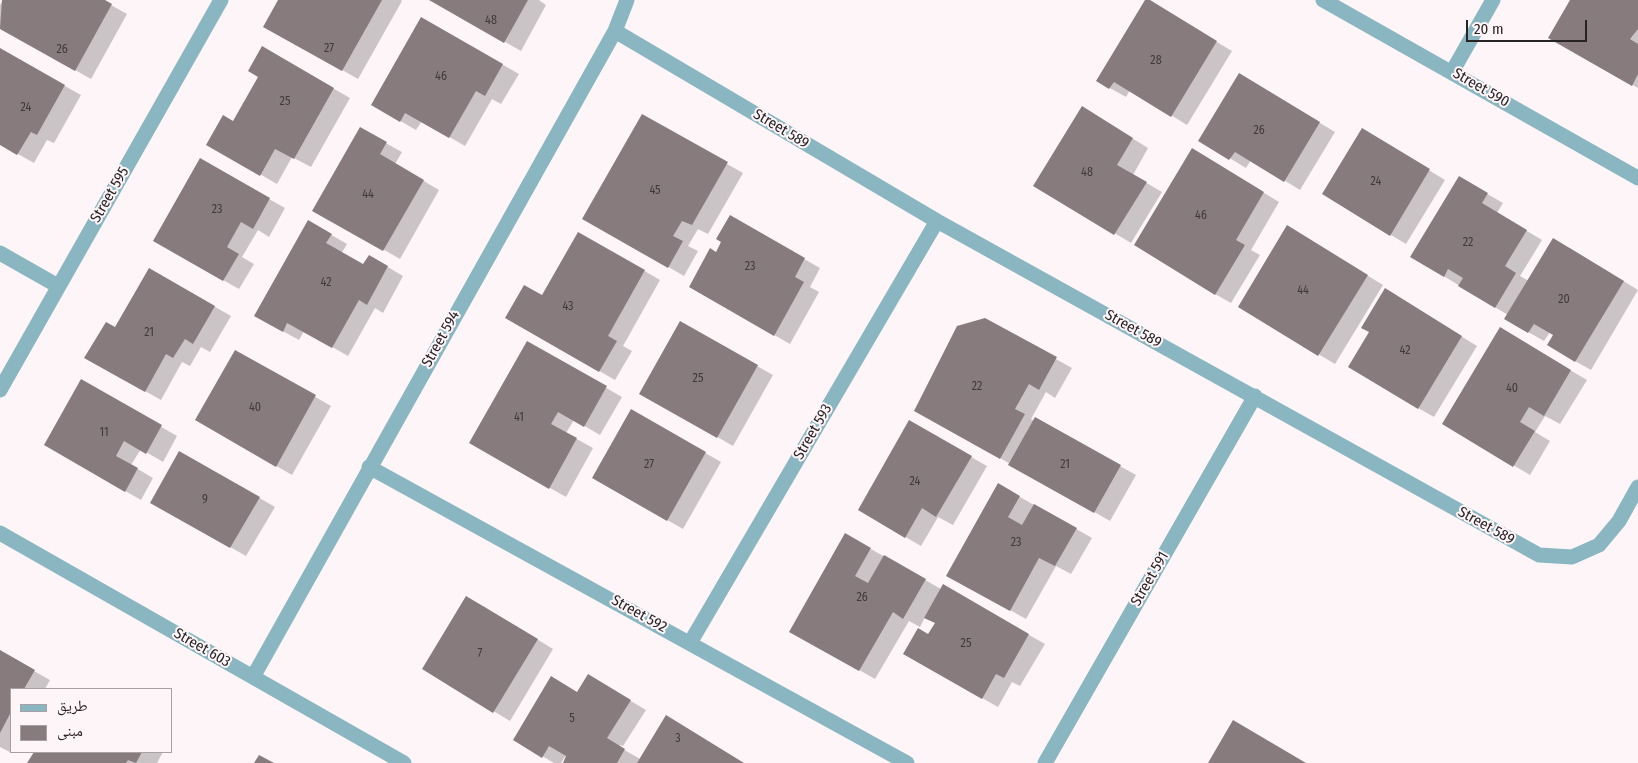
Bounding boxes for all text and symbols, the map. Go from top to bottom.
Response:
scale bar [1468,10,1589,42]
house number: 48 [485,14,497,28]
text: 20 m [1474,20,1504,38]
house number: 27 [324,42,334,56]
house number: 26 [56,43,68,57]
house number: 28 [1150,54,1162,68]
street label: Street 590 [1450,65,1512,111]
house number: 46 [435,70,447,84]
house number: 25 [280,95,290,109]
house number: 24 [21,101,31,115]
street label: Street 589 [750,105,812,153]
house number: 26 [1253,124,1265,138]
street label: Street 595 [87,164,133,226]
house number: 48 [1081,166,1093,180]
house number: 24 [1371,175,1381,189]
house number: 45 [649,184,661,198]
house number: 44 [362,188,374,202]
house number: 23 [212,203,222,217]
house number: 46 [1195,209,1207,223]
house number: 22 [1463,236,1473,250]
house number: 23 [745,260,755,274]
house number: 42 [321,276,331,290]
house number: 44 [1297,284,1309,298]
house number: 20 [1558,293,1570,307]
house number: 43 [562,300,574,314]
street label: Street 589 [1102,306,1164,352]
street label: Street 594 [418,308,464,370]
house number: 21 [144,326,154,340]
house number: 42 [1400,344,1410,358]
house number: 25 [693,372,703,386]
house number: 22 [972,380,982,394]
house number: 40 [1506,382,1518,396]
house number: 40 [249,401,261,415]
street label: Street 593 [790,401,836,463]
house number: 41 [514,411,524,425]
house number: 11 [99,426,109,440]
house number: 27 [644,458,654,472]
house number: 21 [1060,458,1070,472]
house number: 24 [910,475,920,489]
house number: 9 [202,493,208,507]
street label: Street 589 [1455,503,1517,549]
house number: 23 [1011,536,1021,550]
street label: Street 591 [1127,549,1173,609]
street label: Street 592 [608,591,670,637]
house number: 26 [856,591,868,605]
street label: Street 603 [171,625,233,671]
house number: 25 [961,637,971,651]
house number: 7 [478,647,482,661]
legend [10,688,172,753]
text: طريق [57,697,88,715]
house number: 5 [569,712,575,726]
text: مبنى [57,722,83,740]
house number: 3 [675,732,681,746]

